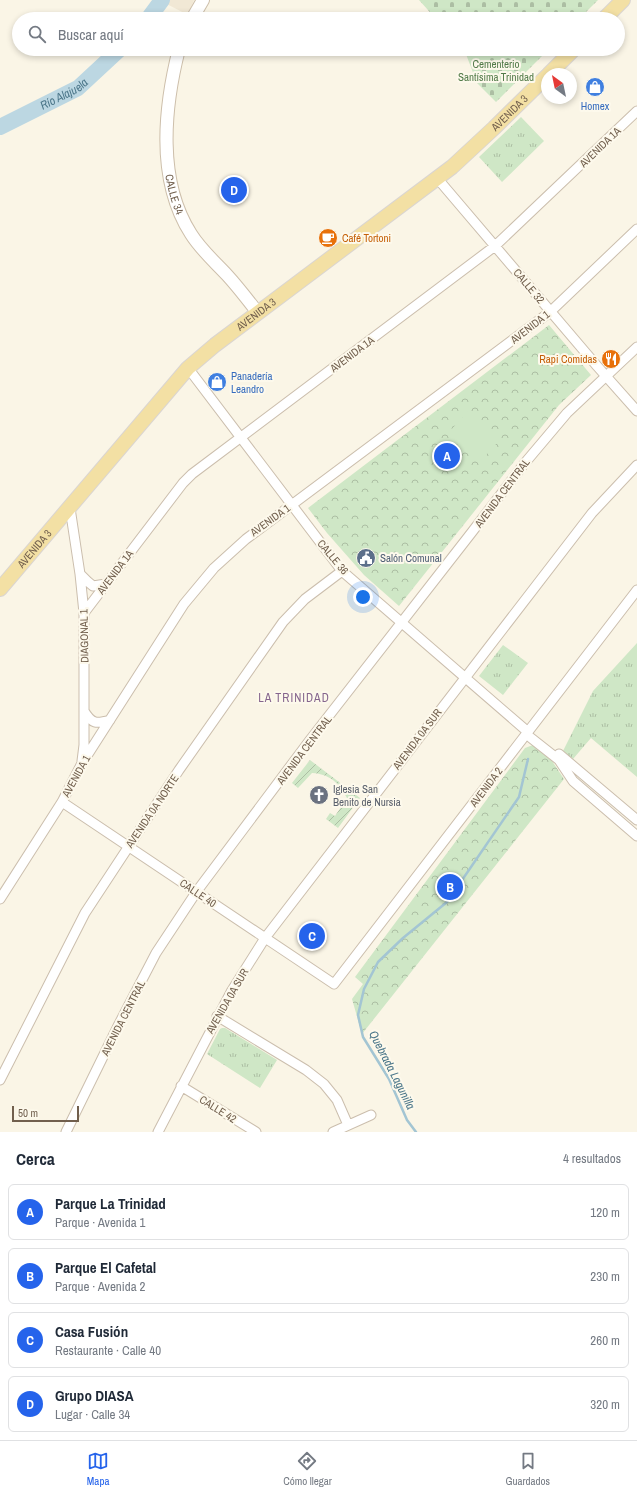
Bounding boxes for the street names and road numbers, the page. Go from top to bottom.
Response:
street label: AVENIDA 3 [487,92,531,135]
street label: AVENIDA 1A [576,123,624,171]
street label: CALLE 34 [162,173,187,216]
street label: CALLE 32 [510,266,548,306]
street label: AVENIDA 3 [233,295,279,334]
street label: AVENIDA 1 [507,307,552,347]
street label: AVENIDA 1A [326,332,378,376]
street label: AVENIDA CENTRAL [471,456,533,531]
street label: AVENIDA 1 [246,501,293,540]
street label: AVENIDA 3 [13,527,55,571]
street label: CALLE 36 [314,537,352,577]
street label: AVENIDA 1A [93,546,137,598]
street label: DIAGONAL 1 [77,609,91,663]
street label: AVENIDA 0A SUR [389,705,445,773]
street label: AVENIDA CENTRAL [273,713,335,788]
street label: AVENIDA 1 [58,753,93,800]
street label: AVENIDA 2 [466,764,505,810]
street label: AVENIDA 0A NORTE [122,772,182,851]
street label: CALLE 40 [177,876,219,910]
street label: AVENIDA 0A SUR [202,965,252,1037]
street label: AVENIDA CENTRAL [97,978,148,1059]
street label: CALLE 42 [197,1092,239,1126]

